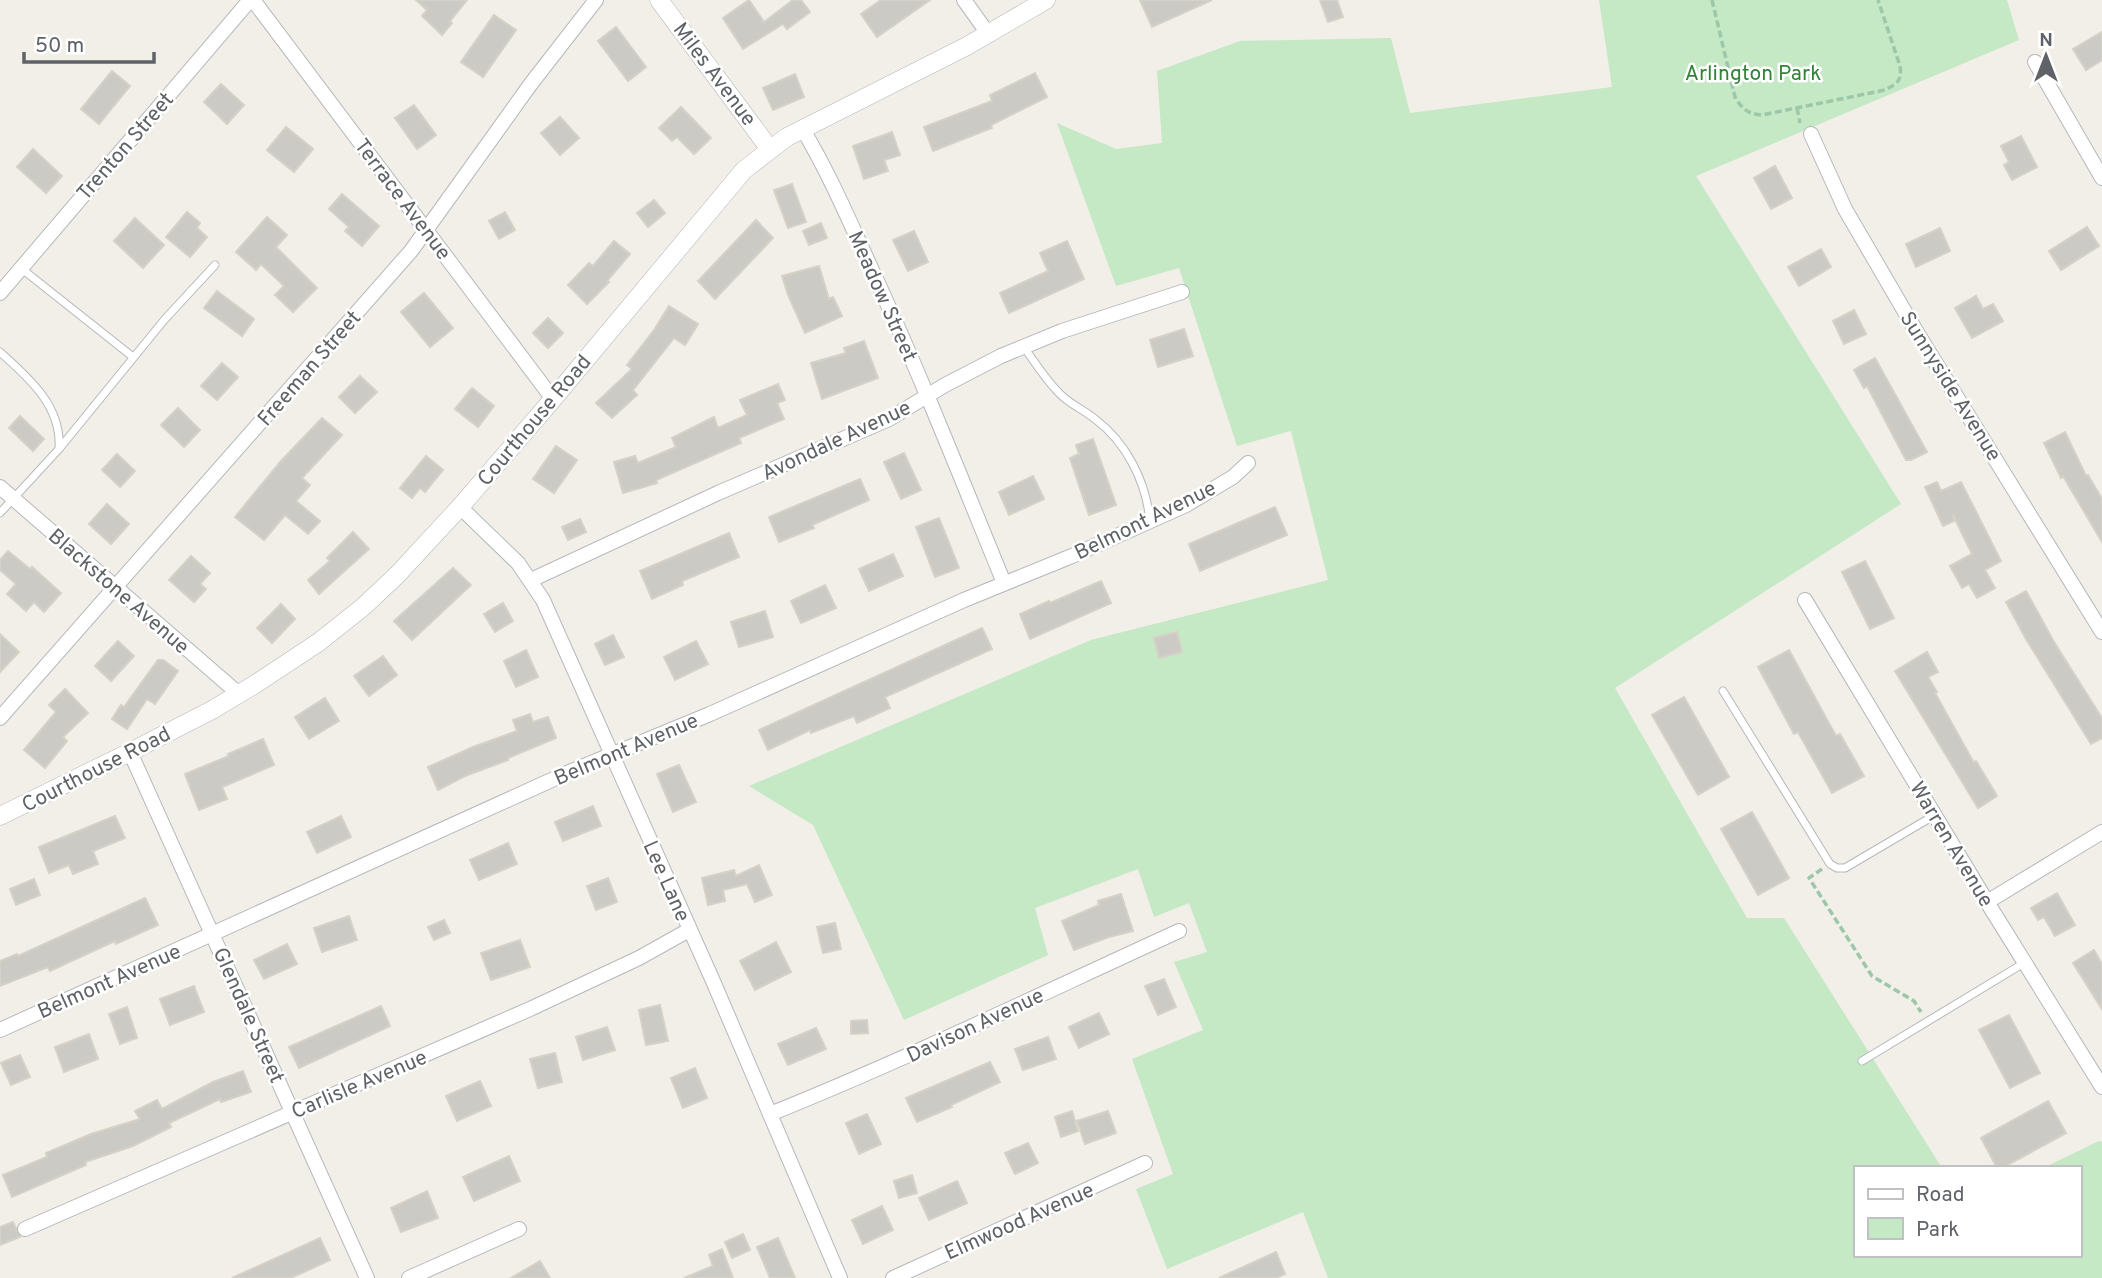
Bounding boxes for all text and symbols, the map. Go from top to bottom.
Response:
street label: Miles Avenue [666,18,762,132]
scale bar [24,21,154,65]
north arrow [2011,21,2081,91]
text: N [2039,29,2053,53]
text: 50 m [35,33,84,60]
park label: Arlington Park [1685,61,1821,88]
street label: Trenton Street [72,87,181,207]
street label: Terrace Avenue [347,134,456,266]
street label: Meadow Street [841,227,923,366]
street label: Freeman Street [252,305,368,432]
street label: Sunnyside Avenue [1893,307,2007,467]
street label: Courthouse Road [472,350,598,492]
street label: Avondale Avenue [758,395,916,488]
street label: Belmont Avenue [1070,475,1221,567]
street label: Blackstone Avenue [42,523,194,661]
street label: Belmont Avenue [550,708,703,793]
street label: Courthouse Road [18,721,176,819]
street label: Warren Avenue [1903,777,1999,912]
street label: Lee Lane [636,837,695,926]
street label: Belmont Avenue [34,939,186,1026]
street label: Glendale Street [206,943,290,1088]
street label: Davison Avenue [903,983,1049,1070]
street label: Carlisle Avenue [288,1045,431,1126]
legend [1854,1166,2081,1257]
street label: Elmwood Avenue [941,1177,1098,1267]
text: Road [1916,1182,1965,1209]
text: Park [1916,1217,1959,1244]

